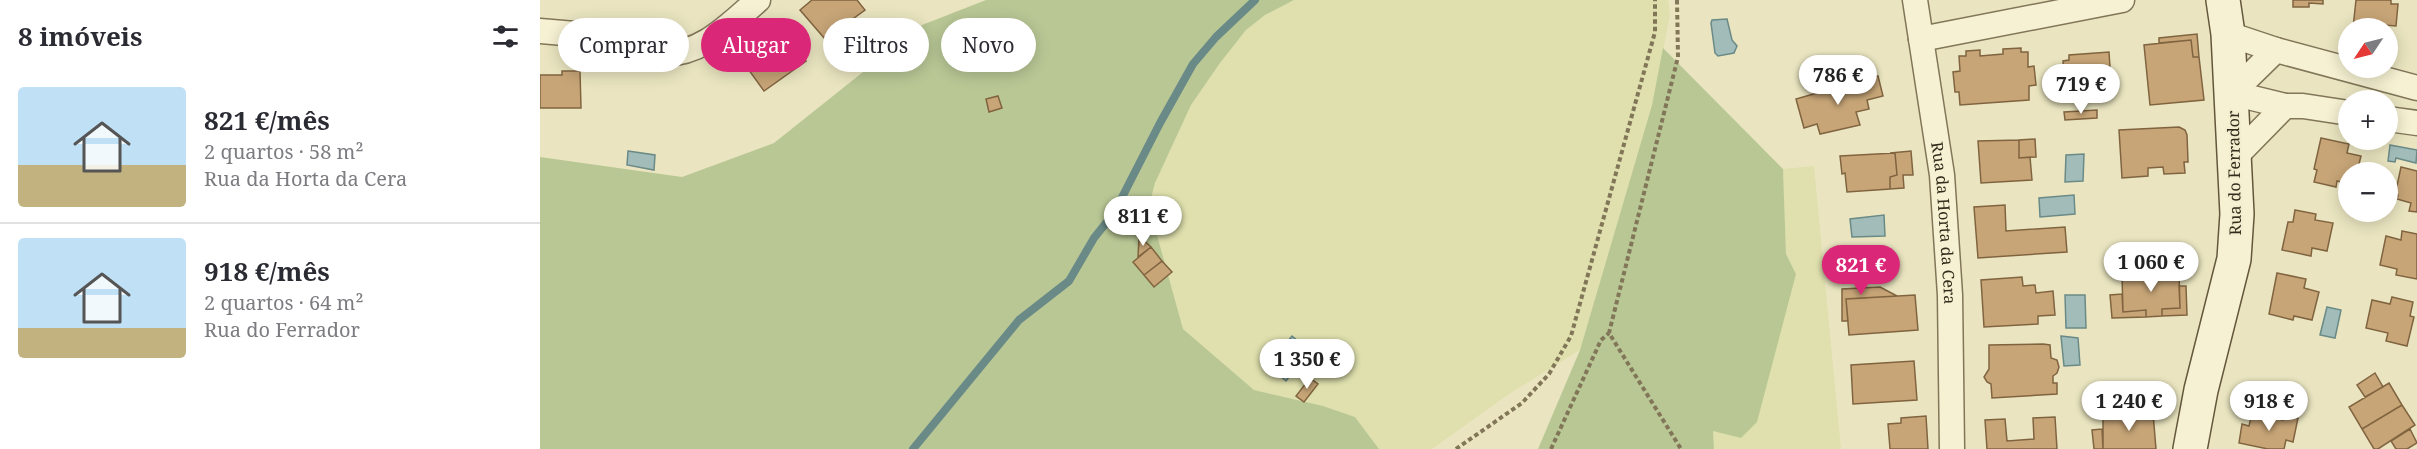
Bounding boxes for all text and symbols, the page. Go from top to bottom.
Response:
text: 8 imóveis [18,18,143,54]
chip: Comprar [558,18,689,72]
chip: Alugar [701,18,811,72]
chip: Filtros [823,18,929,72]
chip: Novo [941,18,1036,72]
north arrow [2338,18,2398,78]
map controls [2338,18,2398,222]
icon: filters [489,20,522,53]
pin: 786 € [1796,55,1880,106]
text: 786 € [1813,61,1863,88]
pin: 719 € [2039,64,2123,115]
text: 719 € [2056,70,2106,97]
button: + [2338,90,2398,150]
text: 821 €/mês [204,102,330,138]
street label: Rua do Ferrador [2222,110,2246,236]
icon: home [66,111,138,183]
text: 2 quartos · 58 m² [204,138,364,165]
street label: Rua da Horta da Cera [1926,140,1961,304]
button: − [2338,162,2398,222]
text: Rua da Horta da Cera [204,165,407,192]
pin: 811 € [1101,196,1185,247]
text: 811 € [1118,202,1168,229]
pin: 1 060 € [2096,242,2206,293]
pin: 821 € [1819,245,1903,296]
text: 1 060 € [2118,248,2184,275]
text: 821 € [1836,251,1886,278]
text: 918 €/mês [204,253,330,289]
icon: home [66,262,138,334]
text: 2 quartos · 64 m² [204,289,364,316]
text: Rua do Ferrador [204,316,360,343]
pin: 1 350 € [1252,339,1362,390]
text: 1 350 € [1274,345,1340,372]
pin: 1 240 € [2074,381,2184,432]
pin: 918 € [2227,381,2311,432]
text: 1 240 € [2096,387,2162,414]
text: 918 € [2244,387,2294,414]

